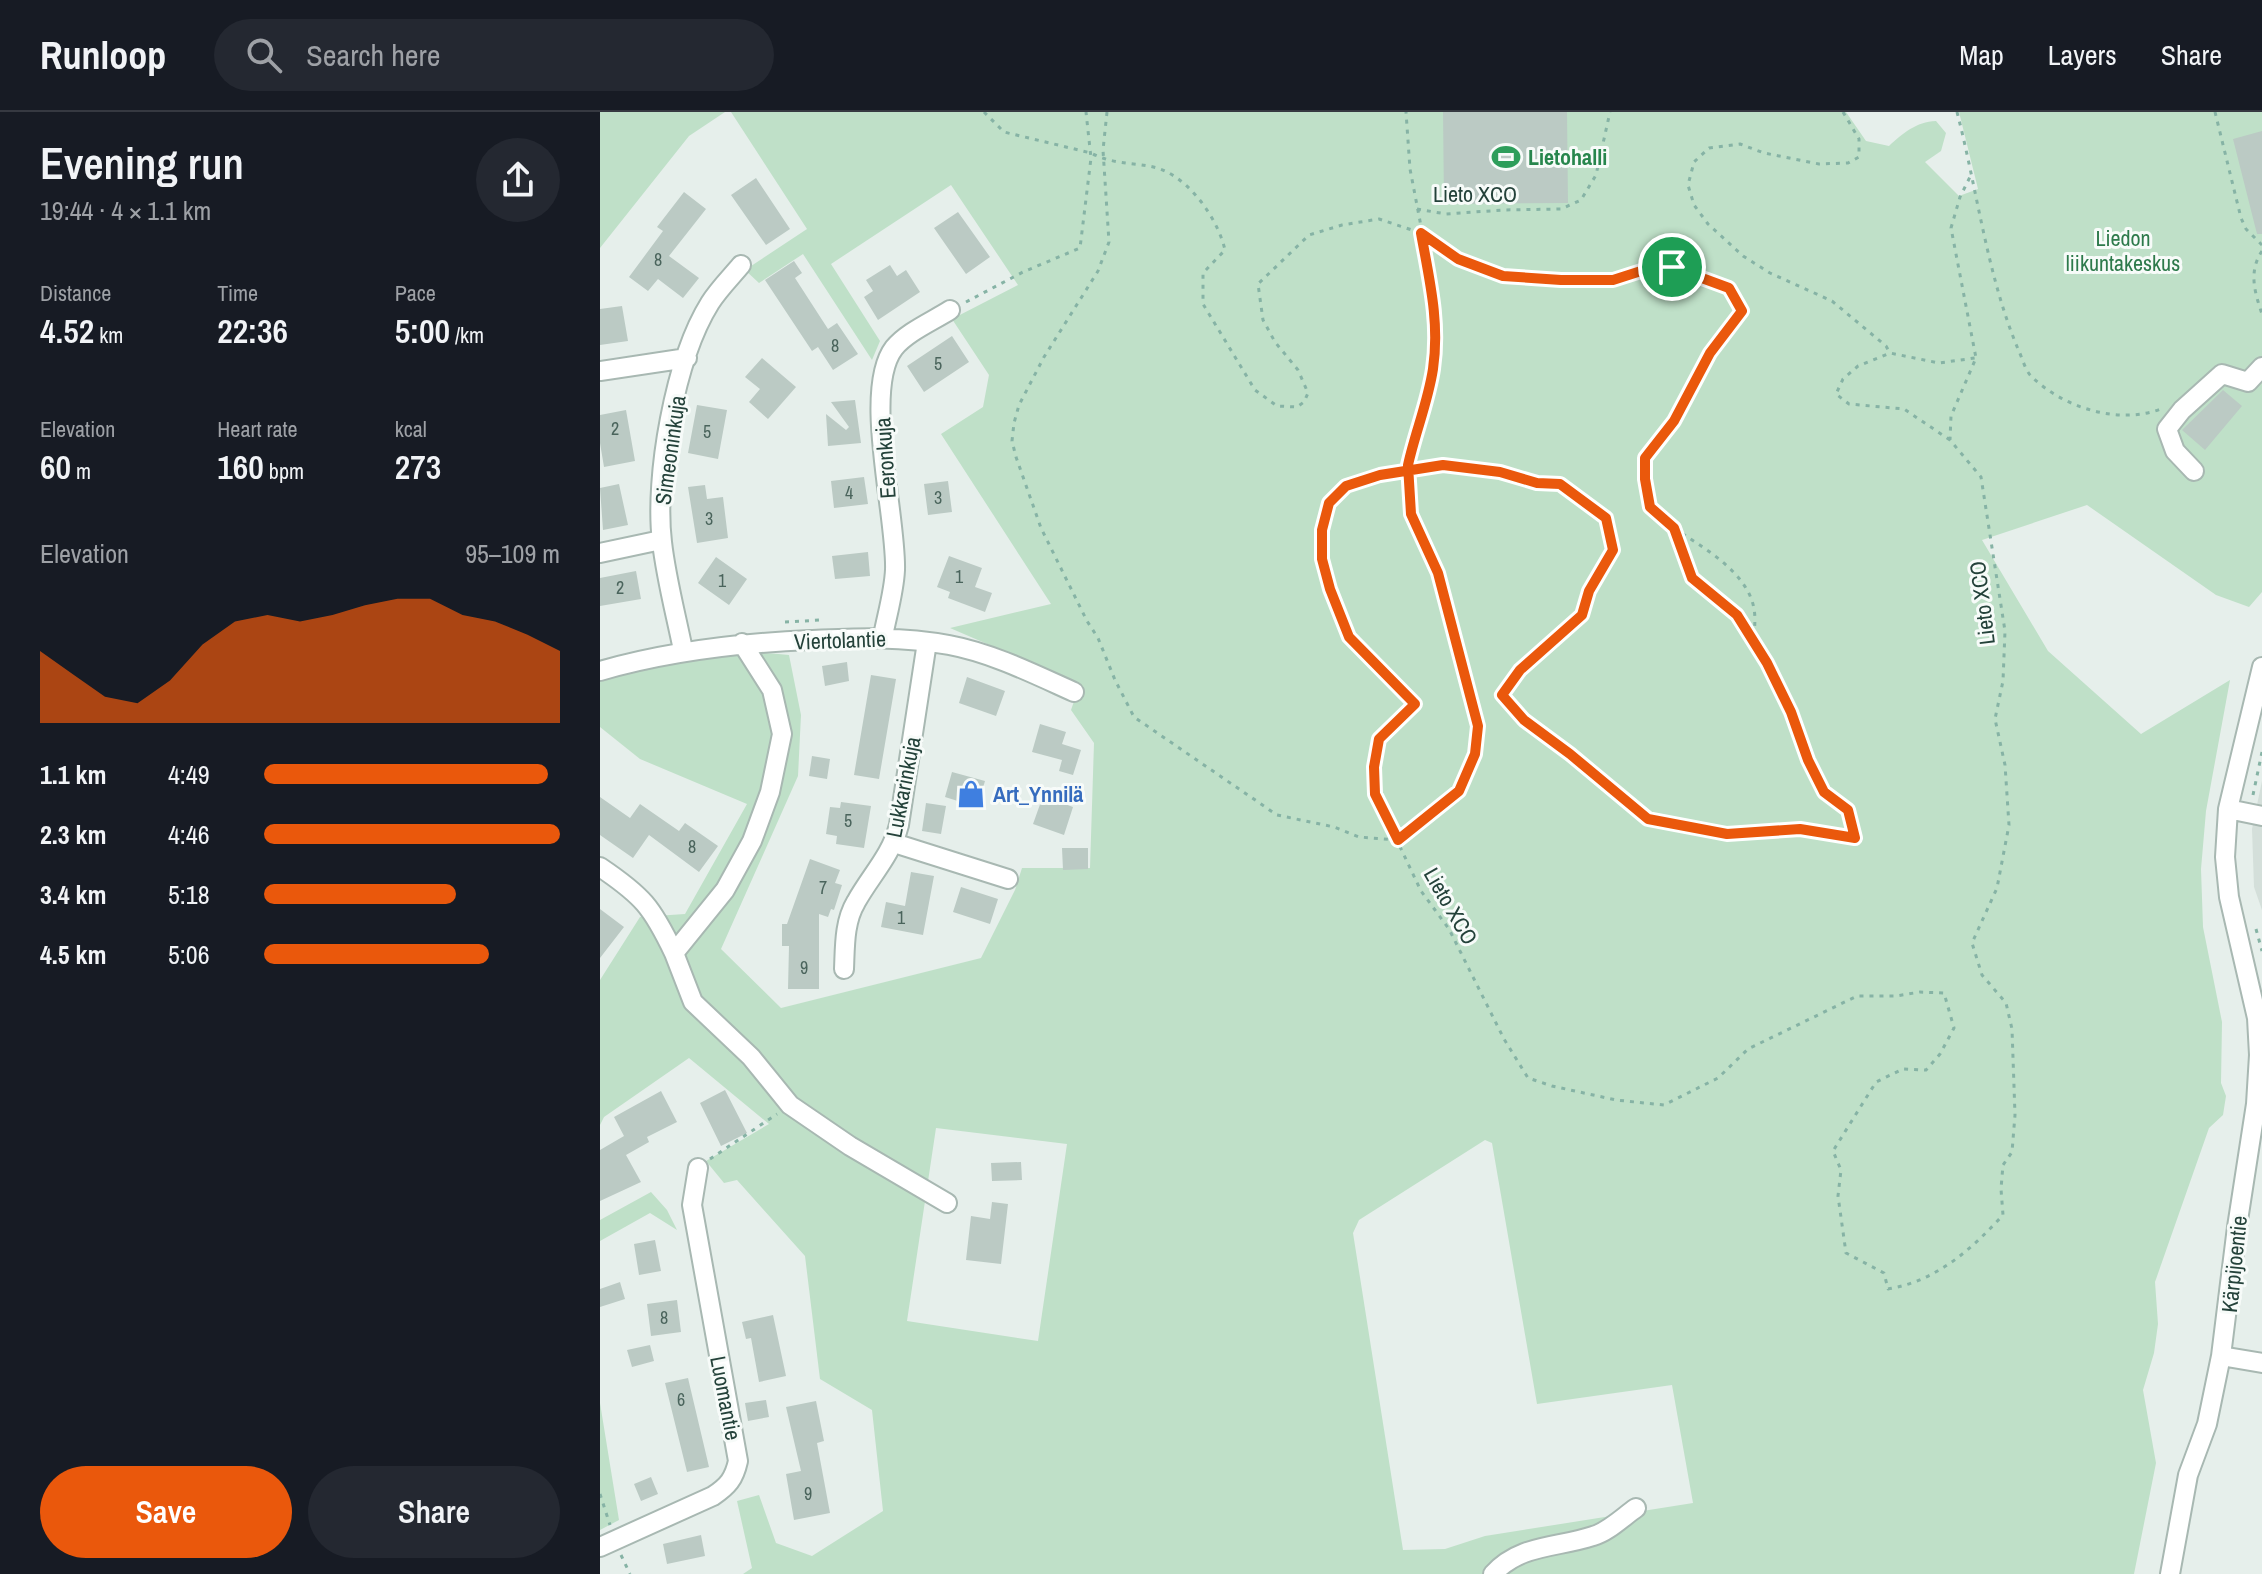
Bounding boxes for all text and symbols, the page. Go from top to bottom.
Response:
search box [214,19,774,91]
text: Runloop [40,30,166,81]
icon: search [242,33,286,77]
text: Search here [306,35,440,75]
text: Map [1959,36,2004,74]
text: Layers [2048,36,2117,74]
text: Share [2161,36,2222,74]
text: Evening run [40,133,244,193]
button: share [476,138,560,222]
sports icon: Lietohalli [1491,142,1521,172]
place label: Lietohalli [1528,142,1607,172]
street label: Lieto XCO [1433,179,1517,209]
text: 19:44 · 4 × 1.1 km [40,193,211,228]
park label: Liedon liikuntakeskus [2066,223,2180,278]
pin [1638,233,1706,301]
icon: arrive [1650,245,1694,289]
house number: 8 [654,247,662,272]
text: Distance [40,278,111,308]
text: Time [217,278,258,308]
text: Pace [395,278,436,308]
text: 4.52 [40,308,94,354]
text: 22:36 [217,308,288,354]
text: 5:00 [395,308,450,354]
text: km [94,320,123,350]
text: /km [450,320,484,350]
house number: 8 [831,333,839,358]
house number: 5 [934,351,942,376]
street label: Simeoninkuja [647,393,693,507]
text: Elevation [40,414,115,444]
text: Heart rate [217,414,298,444]
text: kcal [395,414,427,444]
house number: 2 [611,416,619,441]
street label: Eeronkuja [867,416,903,500]
house number: 5 [703,419,711,444]
text: 60 [40,444,71,490]
text: 160 [217,444,264,490]
text: 273 [395,444,441,490]
text: m [71,456,91,486]
text: bpm [264,456,304,486]
house number: 4 [845,480,853,505]
house number: 3 [934,485,942,510]
house number: 3 [705,506,713,531]
text: Elevation [40,536,129,571]
text: 95–109 m [465,536,560,571]
street label: Lieto XCO [1962,559,2002,647]
house number: 1 [955,564,964,589]
house number: 1 [718,568,727,593]
house number: 2 [616,575,624,600]
street label: Viertolantie [794,623,886,657]
street label: Lukkarinkuja [879,734,927,840]
text: 1.1 km [40,757,106,792]
text: 4:49 [168,757,210,792]
shop icon: Art_Ynnilä [956,779,986,809]
place label: Art_Ynnilä [993,779,1083,809]
house number: 5 [844,808,852,833]
text: 2.3 km [40,817,106,852]
text: 4:46 [168,817,210,852]
house number: 8 [688,834,696,859]
street label: Lieto XCO [1417,862,1485,950]
house number: 7 [819,875,827,900]
text: 3.4 km [40,877,106,912]
text: 5:18 [168,877,210,912]
house number: 1 [897,905,906,930]
text: 4.5 km [40,937,106,972]
text: 5:06 [168,937,210,972]
house number: 9 [800,955,808,980]
street label: Kärpijoentie [2214,1214,2254,1314]
house number: 8 [660,1305,668,1330]
street label: Luomantie [703,1353,749,1443]
house number: 6 [677,1387,685,1412]
button: Save [40,1466,292,1558]
button: Share [308,1466,560,1558]
house number: 9 [804,1481,812,1506]

